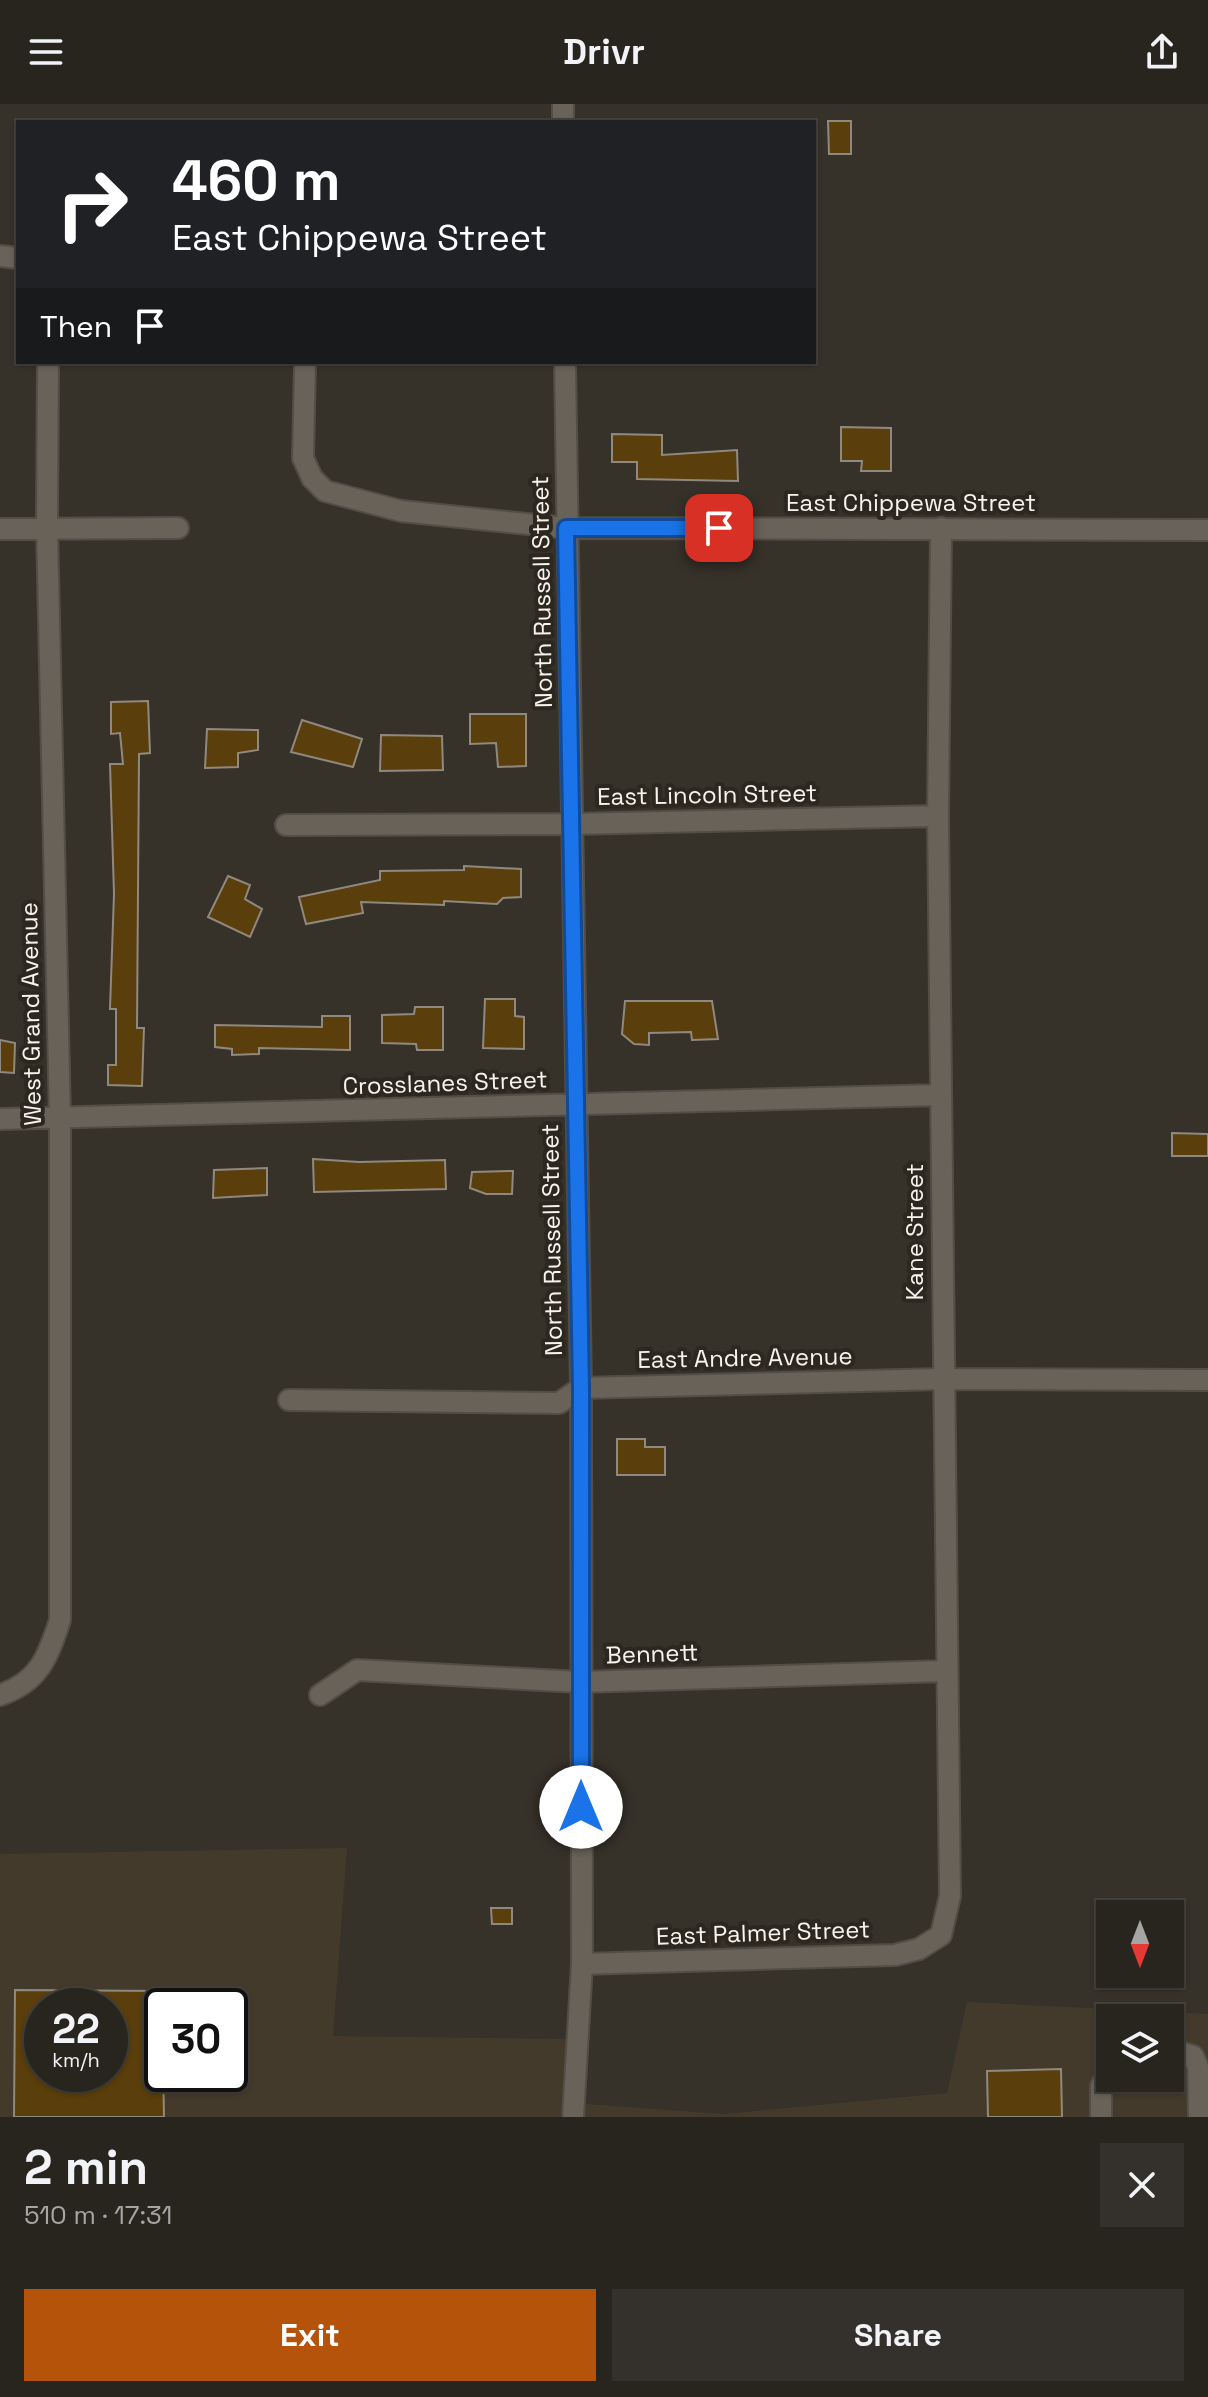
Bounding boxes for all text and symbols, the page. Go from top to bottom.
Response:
text: Drivr [563,29,645,75]
icon: menu [24,30,68,74]
icon: share [1140,30,1184,74]
text: 460 m [172,145,341,216]
icon: right [40,152,144,256]
text: East Chippewa Street [172,215,547,261]
icon: arrive [128,304,172,348]
text: Then [40,307,112,346]
street label: North Russell Street [524,476,559,708]
street label: East Chippewa Street [786,487,1036,518]
pin [685,494,753,562]
icon: arrive [697,506,741,550]
street label: East Lincoln Street [597,777,817,812]
street label: West Grand Avenue [13,902,48,1126]
street label: Crosslanes Street [342,1063,548,1102]
street label: North Russell Street [534,1124,569,1356]
street label: Kane Street [899,1164,930,1300]
street label: East Andre Avenue [637,1340,853,1375]
street label: Bennett [605,1636,699,1671]
position arrow [539,1765,623,1849]
north arrow [1096,1900,1184,1988]
map controls [1096,1900,1184,2092]
street label: East Palmer Street [655,1913,870,1952]
speed limit sign: 30 [144,1988,248,2092]
text: 22 [52,2004,100,2055]
button: layers [1096,2004,1184,2092]
text: km/h [52,2047,100,2073]
text: 2 min [24,2137,148,2198]
button: close [1100,2143,1184,2227]
text: 510 m · 17:31 [24,2198,172,2232]
button: Exit [24,2289,596,2381]
button: Share [612,2289,1184,2381]

